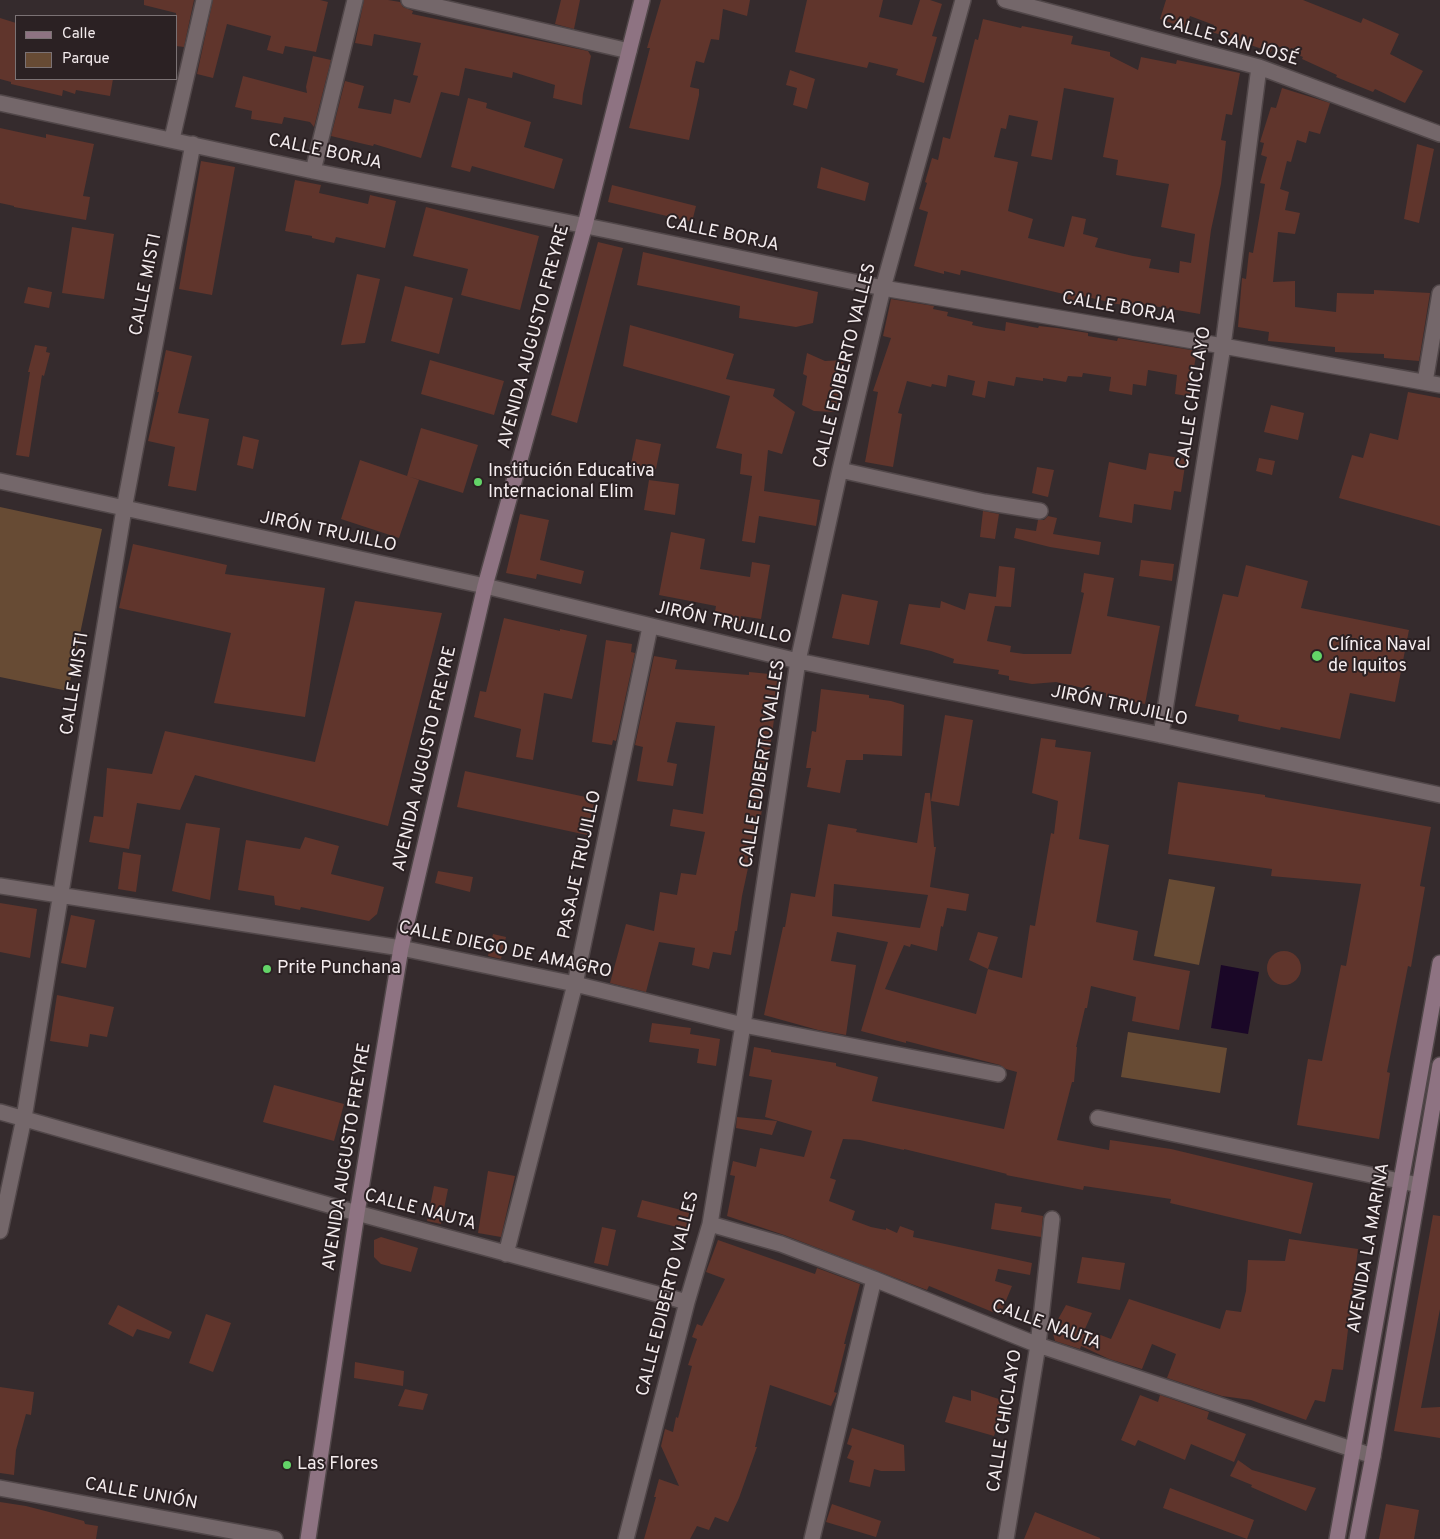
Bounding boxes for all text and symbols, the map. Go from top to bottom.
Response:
street label: CALLE SAN JOSÉ [1159,12,1301,72]
legend [15,15,178,80]
text: Calle [62,25,96,44]
text: Parque [62,50,110,69]
street label: CALLE BORJA [266,130,384,176]
street label: CALLE BORJA [663,212,781,258]
street label: AVENIDA AUGUSTO FREYRE [495,223,575,451]
street label: CALLE MISTI [127,232,167,338]
street label: CALLE EDIBERTO VALLES [810,261,882,471]
street label: CALLE BORJA [1060,288,1178,330]
street label: CALLE CHICLAYO [1173,325,1217,471]
place label: Institución Educativa Internacional Elim [488,461,655,504]
marker: Institución Educativa Internacional Elim [472,476,484,488]
street label: JIRÓN TRUJILLO [258,508,398,558]
street label: JIRÓN TRUJILLO [653,598,793,650]
street label: CALLE MISTI [57,631,95,737]
place label: Clínica Naval de Iquitos [1328,635,1431,678]
street label: AVENIDA AUGUSTO FREYRE [390,644,462,874]
marker: Clínica Naval de Iquitos [1310,649,1324,663]
street label: CALLE EDIBERTO VALLES [737,658,791,870]
street label: JIRÓN TRUJILLO [1049,682,1189,732]
street label: PASAJE TRUJILLO [555,789,607,941]
street label: CALLE DIEGO DE AMAGRO [396,918,614,984]
place label: Prite Punchana [277,958,401,980]
marker: Prite Punchana [261,963,273,975]
street label: AVENIDA AUGUSTO FREYRE [319,1041,377,1273]
street label: AVENIDA LA MARINA [1344,1161,1396,1335]
street label: CALLE NAUTA [362,1186,478,1236]
street label: CALLE EDIBERTO VALLES [633,1189,705,1399]
street label: CALLE NAUTA [988,1296,1104,1356]
street label: CALLE CHICLAYO [984,1348,1028,1494]
place label: Las Flores [297,1454,378,1476]
marker: Las Flores [281,1459,293,1471]
street label: CALLE UNIÓN [83,1474,199,1516]

